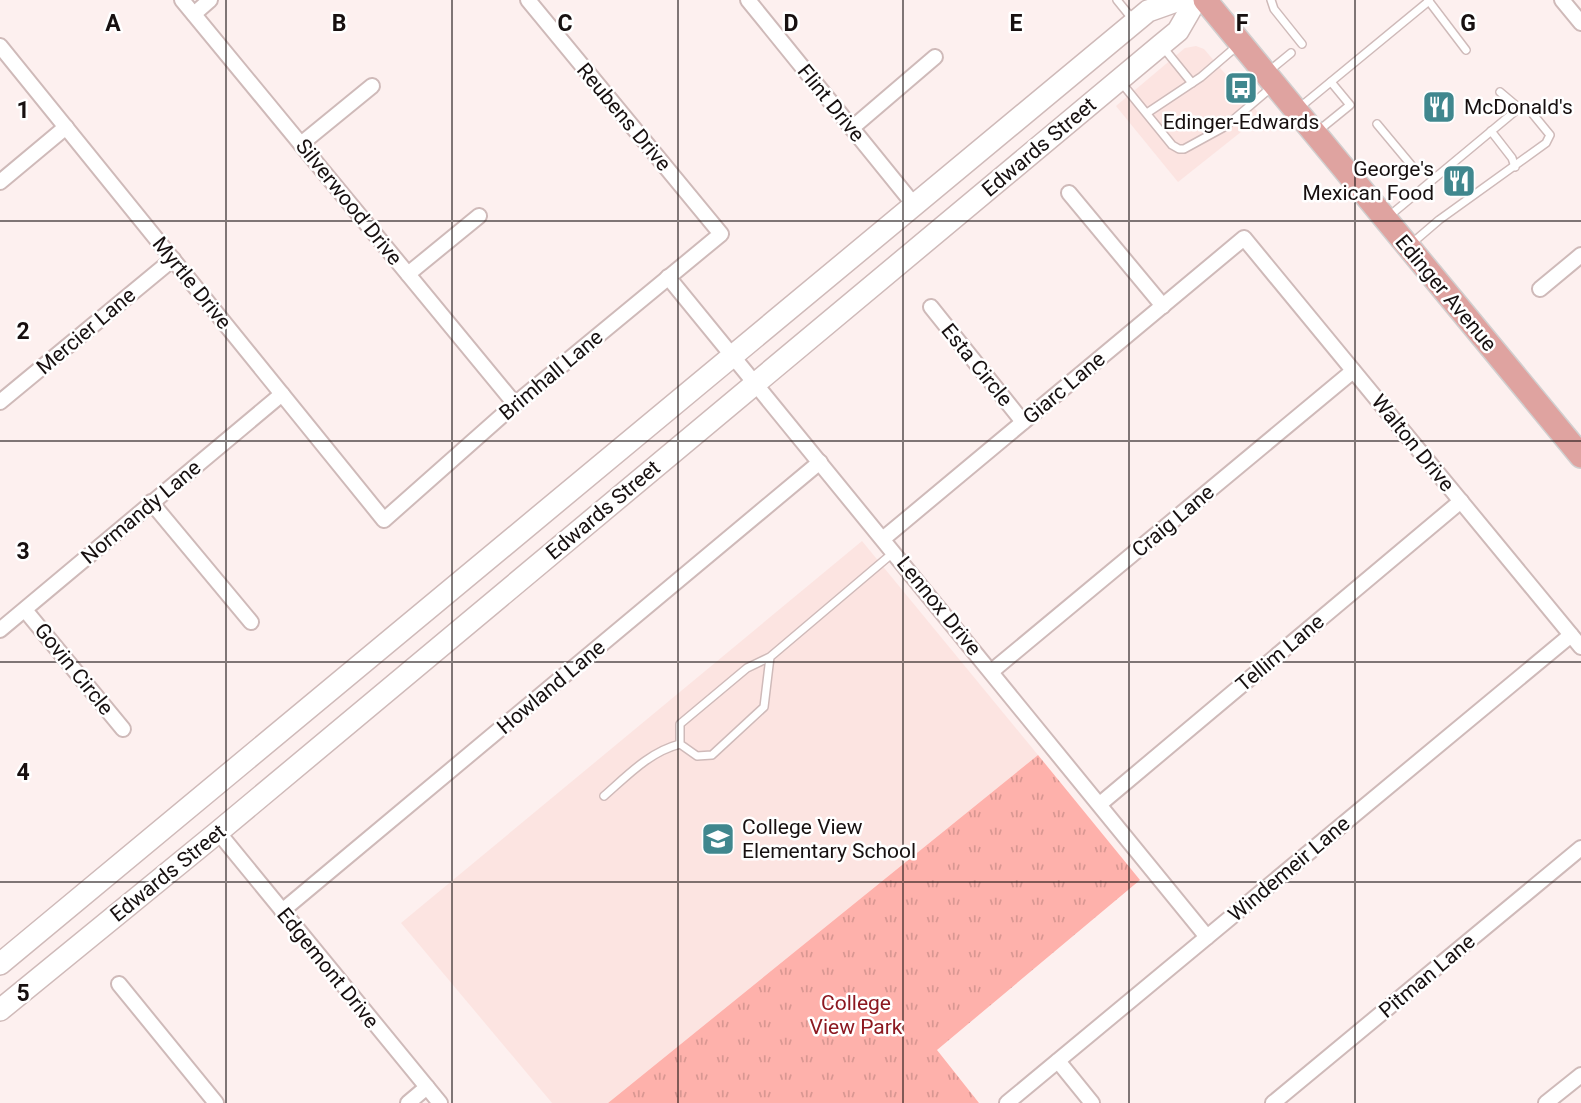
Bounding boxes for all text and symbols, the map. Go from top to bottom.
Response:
text: A [105,10,121,37]
text: B [332,10,346,37]
text: C [557,10,573,37]
text: D [784,10,798,37]
text: E [1010,10,1023,37]
text: F [1236,10,1249,37]
text: G [1460,10,1476,37]
street label: Reubens Drive [572,58,676,176]
street label: Flint Drive [793,59,869,147]
bus stop icon: Edinger-Edwards [1222,69,1260,107]
restaurant icon: McDonald's [1420,88,1458,126]
street label: Edwards Street [977,92,1101,202]
place label: McDonald's [1464,95,1573,119]
text: 1 [16,97,30,124]
place label: Edinger-Edwards [1163,110,1319,134]
street label: Silverwood Drive [291,134,407,270]
place label: George's Mexican Food [1303,157,1434,205]
restaurant icon: George's Mexican Food [1440,162,1478,200]
street label: Edinger Avenue [1390,230,1502,356]
street label: Myrtle Drive [148,232,236,334]
street label: Mercier Lane [32,283,140,379]
text: 2 [16,318,30,345]
street label: Esta Circle [936,319,1018,411]
street label: Brimhall Lane [494,325,608,425]
street label: Giarc Lane [1018,347,1110,429]
street label: Walton Drive [1367,390,1459,496]
street label: Normandy Lane [77,455,205,569]
street label: Edwards Street [541,455,665,565]
street label: Craig Lane [1127,480,1219,562]
text: 3 [16,538,30,565]
street label: Lennox Drive [892,552,986,660]
street label: Tellim Lane [1231,609,1329,697]
street label: Govin Circle [30,618,118,720]
street label: Howland Lane [492,635,610,739]
text: 4 [16,759,30,786]
street label: Windemeir Lane [1224,811,1354,927]
place label: College View Elementary School [742,815,916,863]
street label: Edwards Street [106,819,230,927]
school or university icon: College View Elementary School [699,820,737,858]
street label: Edgemont Drive [272,903,384,1033]
street label: Pitman Lane [1374,929,1480,1023]
text: 5 [16,980,30,1007]
park label: College View Park [810,991,903,1039]

